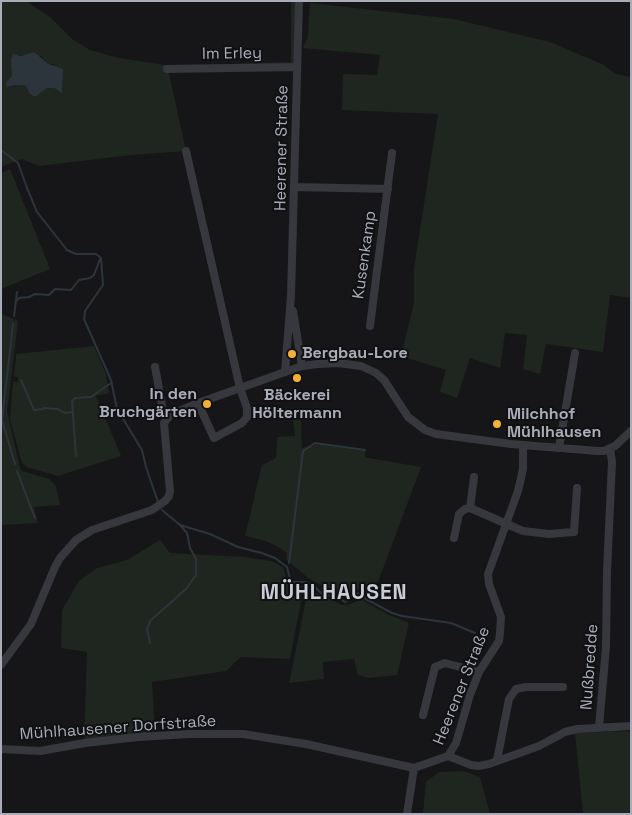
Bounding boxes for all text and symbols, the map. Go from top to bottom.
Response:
street label: Im Erley [202,44,262,64]
street label: Heerener Straße [271,85,293,211]
street label: Kusenkamp [349,210,381,300]
place label: Bergbau-Lore [302,344,408,364]
marker: Bergbau-Lore [286,348,298,360]
marker: Bäckerei Höltermann [291,372,303,384]
place label: In den Bruchgärten [99,385,197,423]
place label: Bäckerei Höltermann [252,386,342,424]
marker: In den Bruchgärten [201,398,213,410]
place label: Milchhof Mühlhausen [507,405,601,443]
marker: Milchhof Mühlhausen [491,418,503,430]
district label: MÜHLHAUSEN [259,580,409,606]
street label: Nußbredde [577,623,603,711]
street label: Heerener Straße [430,624,494,748]
street label: Mühlhausener Dorfstraße [19,712,217,744]

